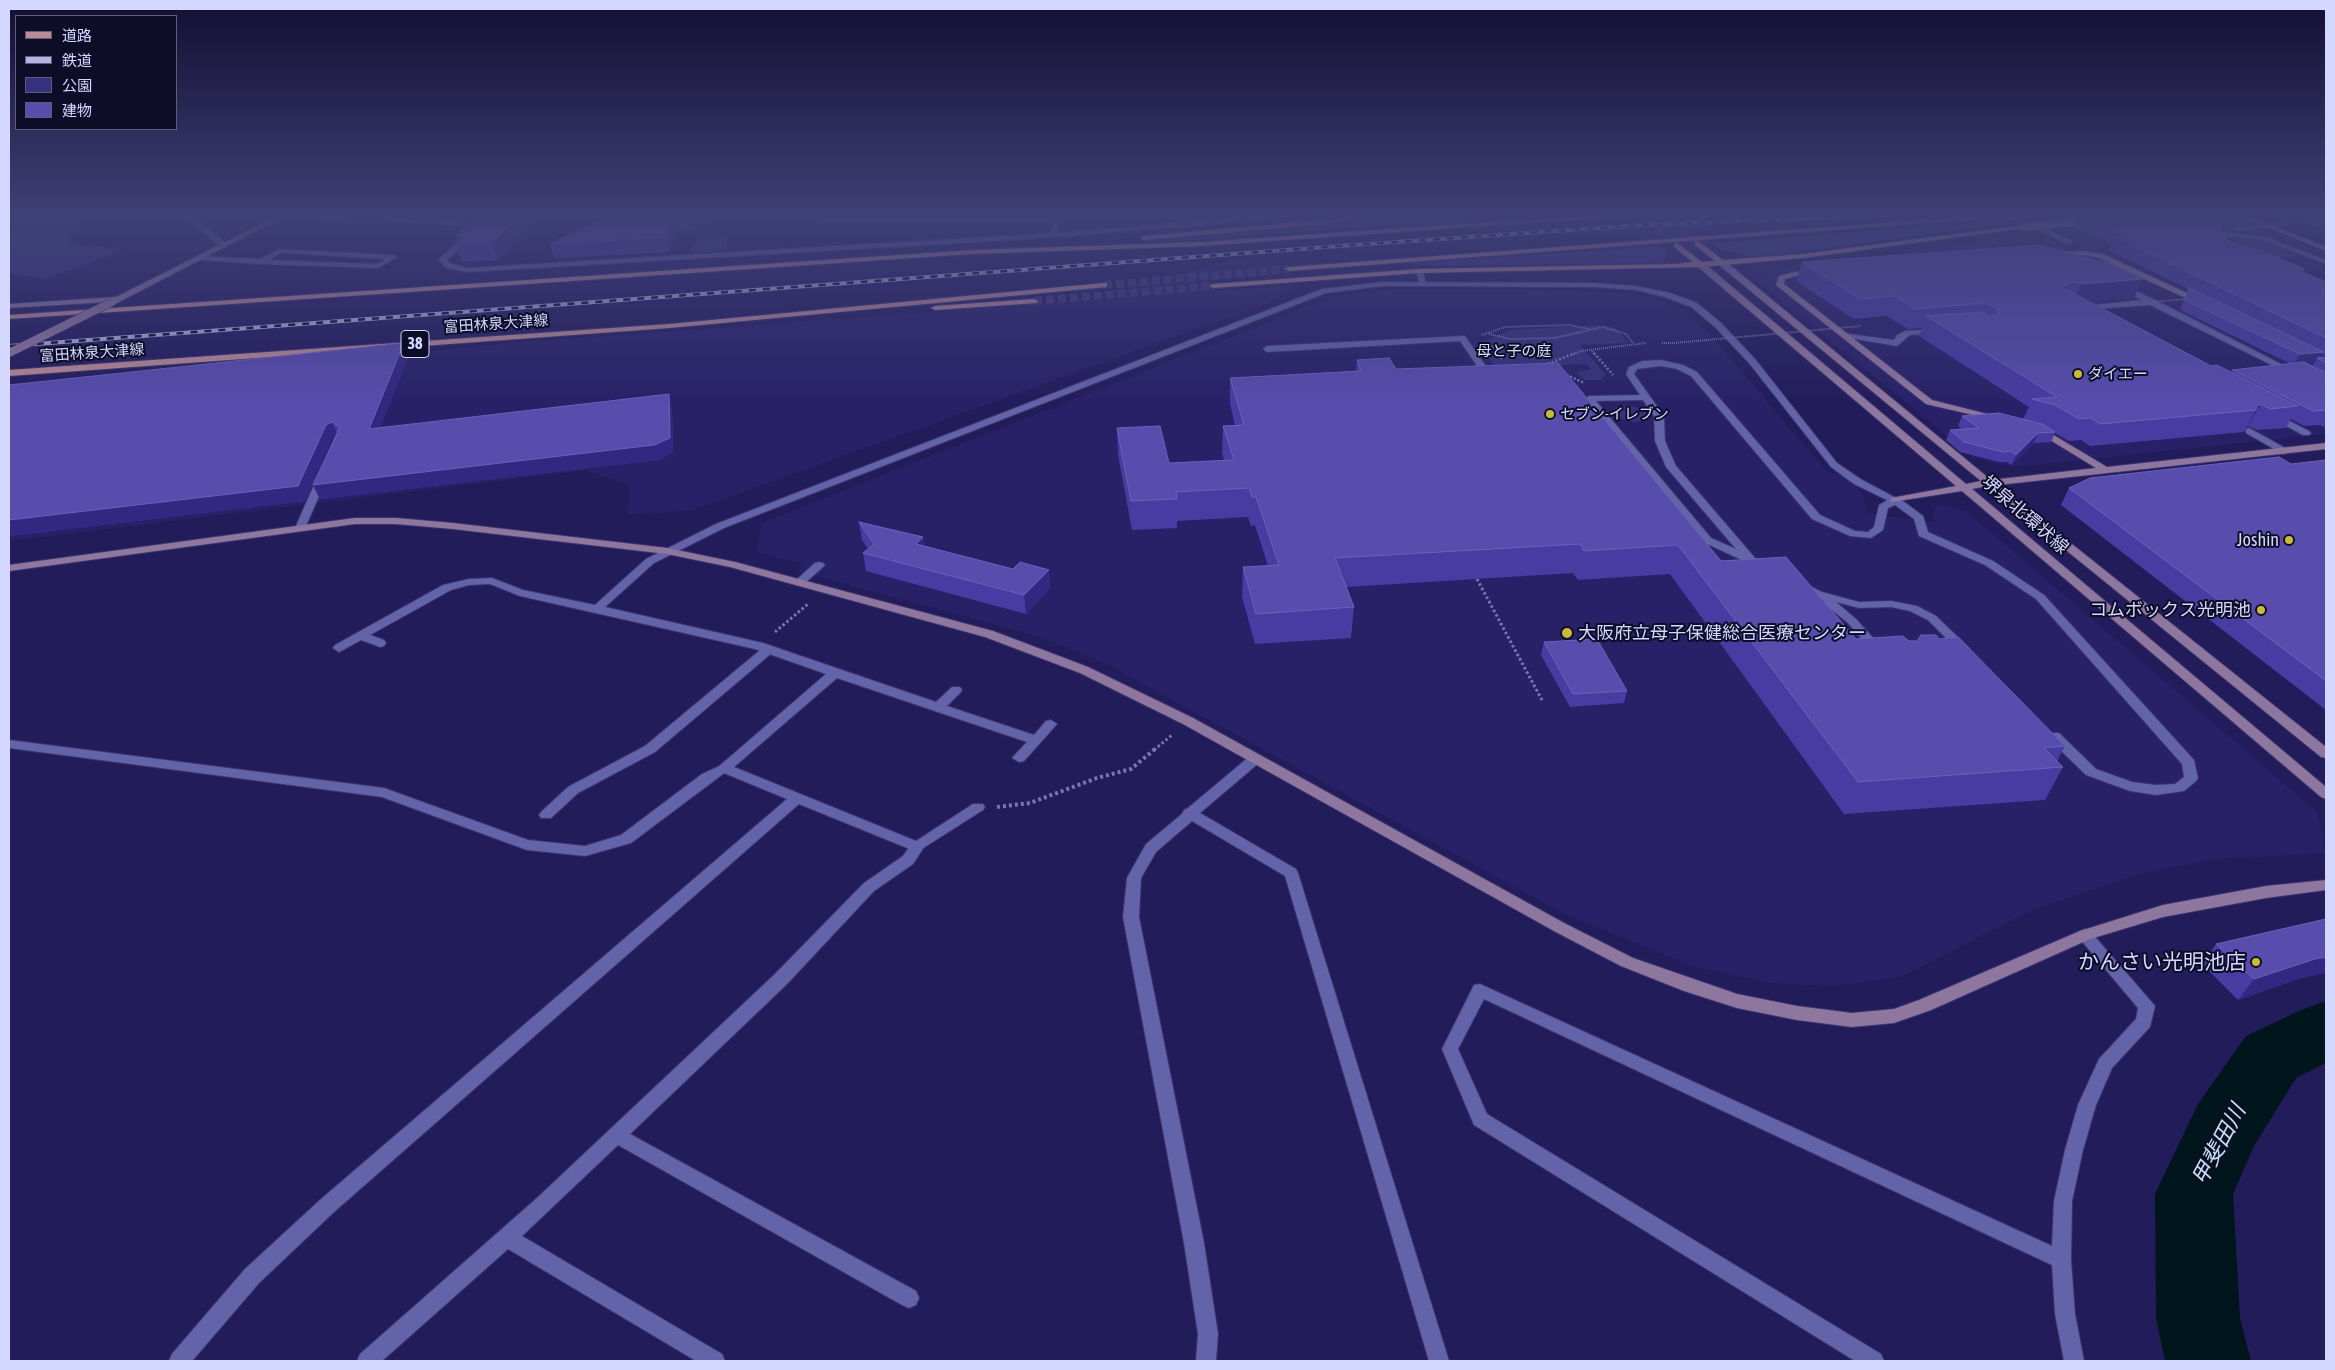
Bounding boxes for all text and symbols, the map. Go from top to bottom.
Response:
legend [15,15,178,130]
text: 道路 [62,27,92,44]
text: 鉄道 [62,52,92,69]
text: 公園 [62,77,92,94]
text: 建物 [62,102,92,119]
street label: 富田林泉大津線 [443,311,549,337]
road number: 38 [401,330,429,358]
street label: 富田林泉大津線 [39,340,145,366]
park label: 母と子の庭 [1477,342,1551,360]
place label: ダイエー [2088,365,2148,383]
marker: ダイエー [2072,368,2084,380]
place label: セブン-イレブン [1560,405,1669,423]
marker: セブン-イレブン [1544,408,1556,420]
street label: 堺泉北環状線 [1977,471,2073,559]
place label: Joshin [2237,529,2279,551]
marker: Joshin [2283,534,2295,546]
place label: コムボックス光明池 [2089,599,2251,621]
marker: コムボックス光明池 [2255,604,2267,616]
place label: 大阪府立母子保健総合医療センター [1578,622,1866,644]
marker: 大阪府立母子保健総合医療センター [1560,626,1574,640]
place label: かんさい光明池店 [2078,949,2246,975]
marker: かんさい光明池店 [2250,956,2262,968]
water label: 甲斐田川 [2187,1100,2251,1190]

